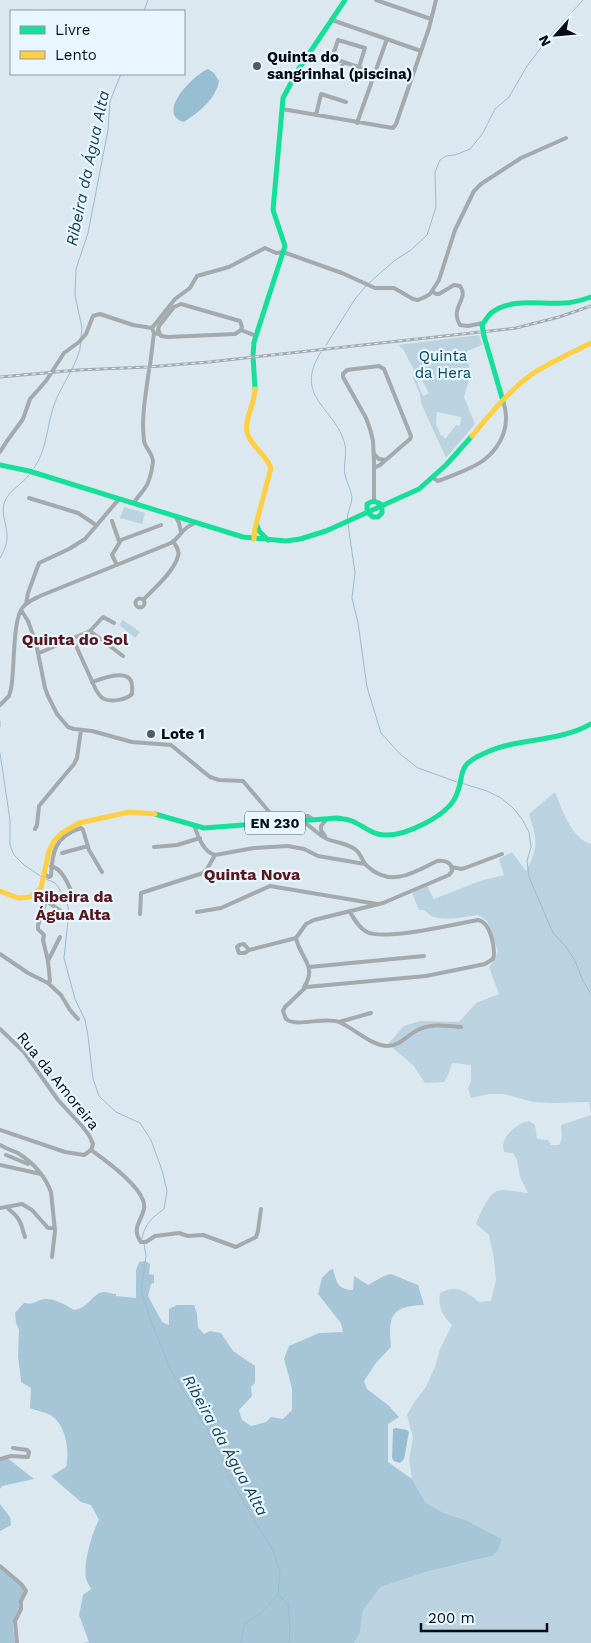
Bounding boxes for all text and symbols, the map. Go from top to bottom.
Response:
legend [10,10,185,75]
north arrow [531,10,581,60]
text: Livre [55,21,90,39]
text: N [535,33,554,49]
text: Lento [55,46,97,64]
place label: Quinta do sangrinhal (piscina) [267,48,412,83]
marker: Quinta do sangrinhal (piscina) [251,60,263,72]
water label: Ribeira da Água Alta [62,89,113,248]
park label: Quinta da Hera [415,347,472,382]
district label: Quinta do Sol [22,630,129,649]
place label: Lote 1 [161,725,205,743]
marker: Lote 1 [145,728,157,740]
road number: EN 230 [245,811,305,834]
district label: Quinta Nova [204,865,301,884]
district label: Ribeira da Água Alta [33,887,113,924]
street label: Rua da Amoreira [13,1029,103,1134]
water label: Ribeira da Água Alta [179,1371,272,1519]
scale bar [421,1600,547,1632]
text: 200 m [428,1609,475,1627]

